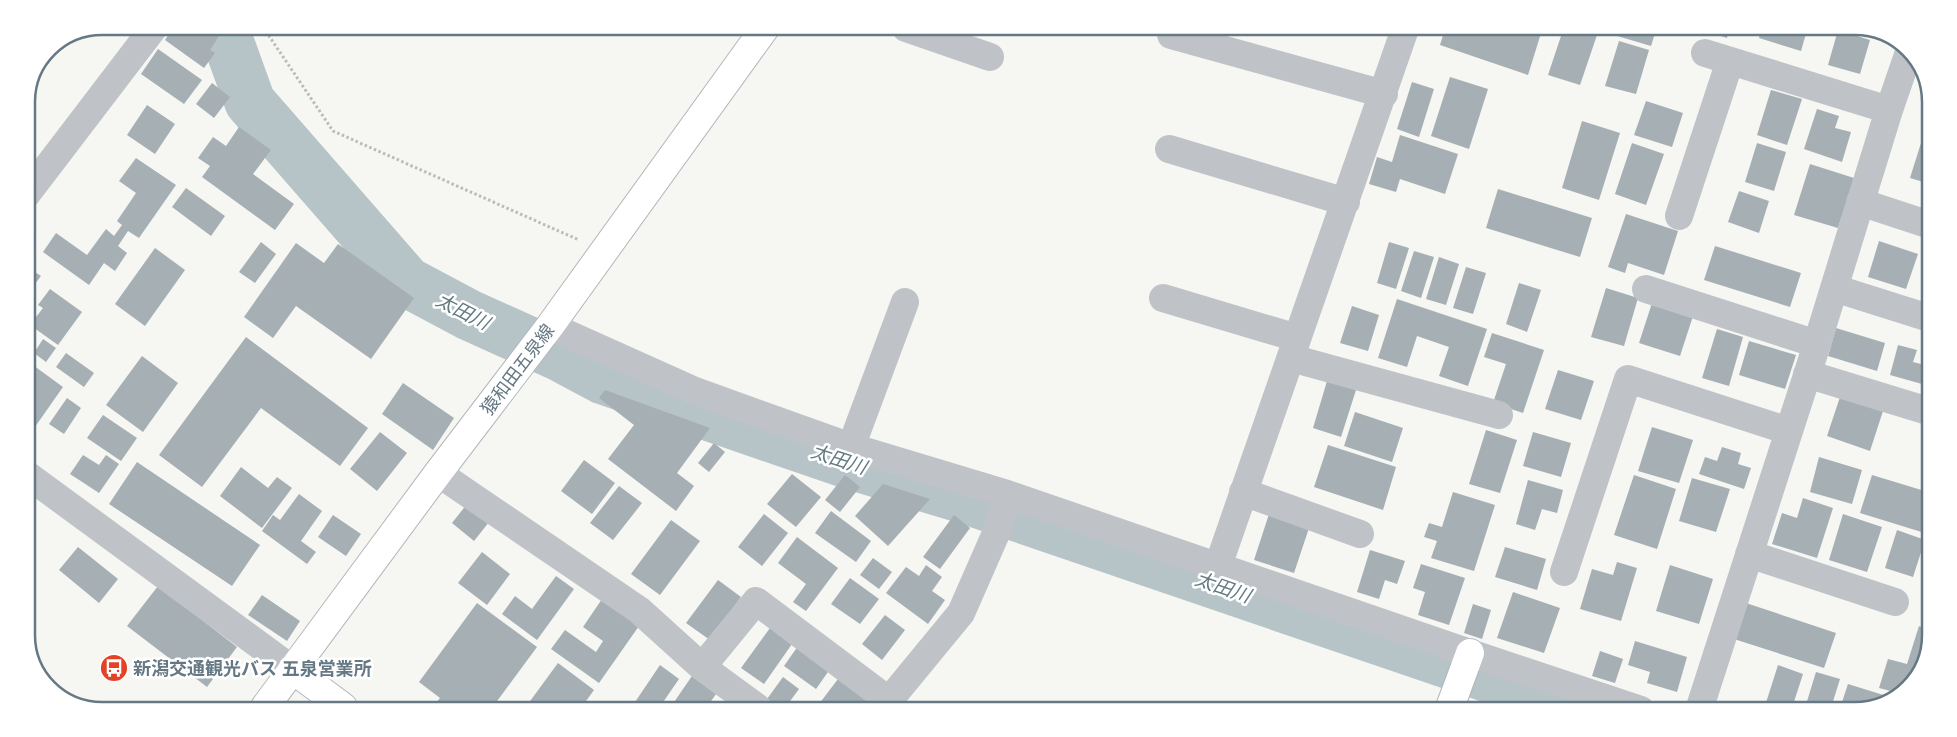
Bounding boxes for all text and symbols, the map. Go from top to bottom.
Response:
water label: 太田川 [432,286,496,336]
street label: 猿和田五泉線 [475,319,559,419]
water label: 太田川 [808,438,872,481]
water label: 太田川 [1192,565,1256,609]
bus stop icon: 新潟交通観光バス 五泉営業所 [99,653,129,683]
place label: 新潟交通観光バス 五泉営業所 [133,656,372,680]

